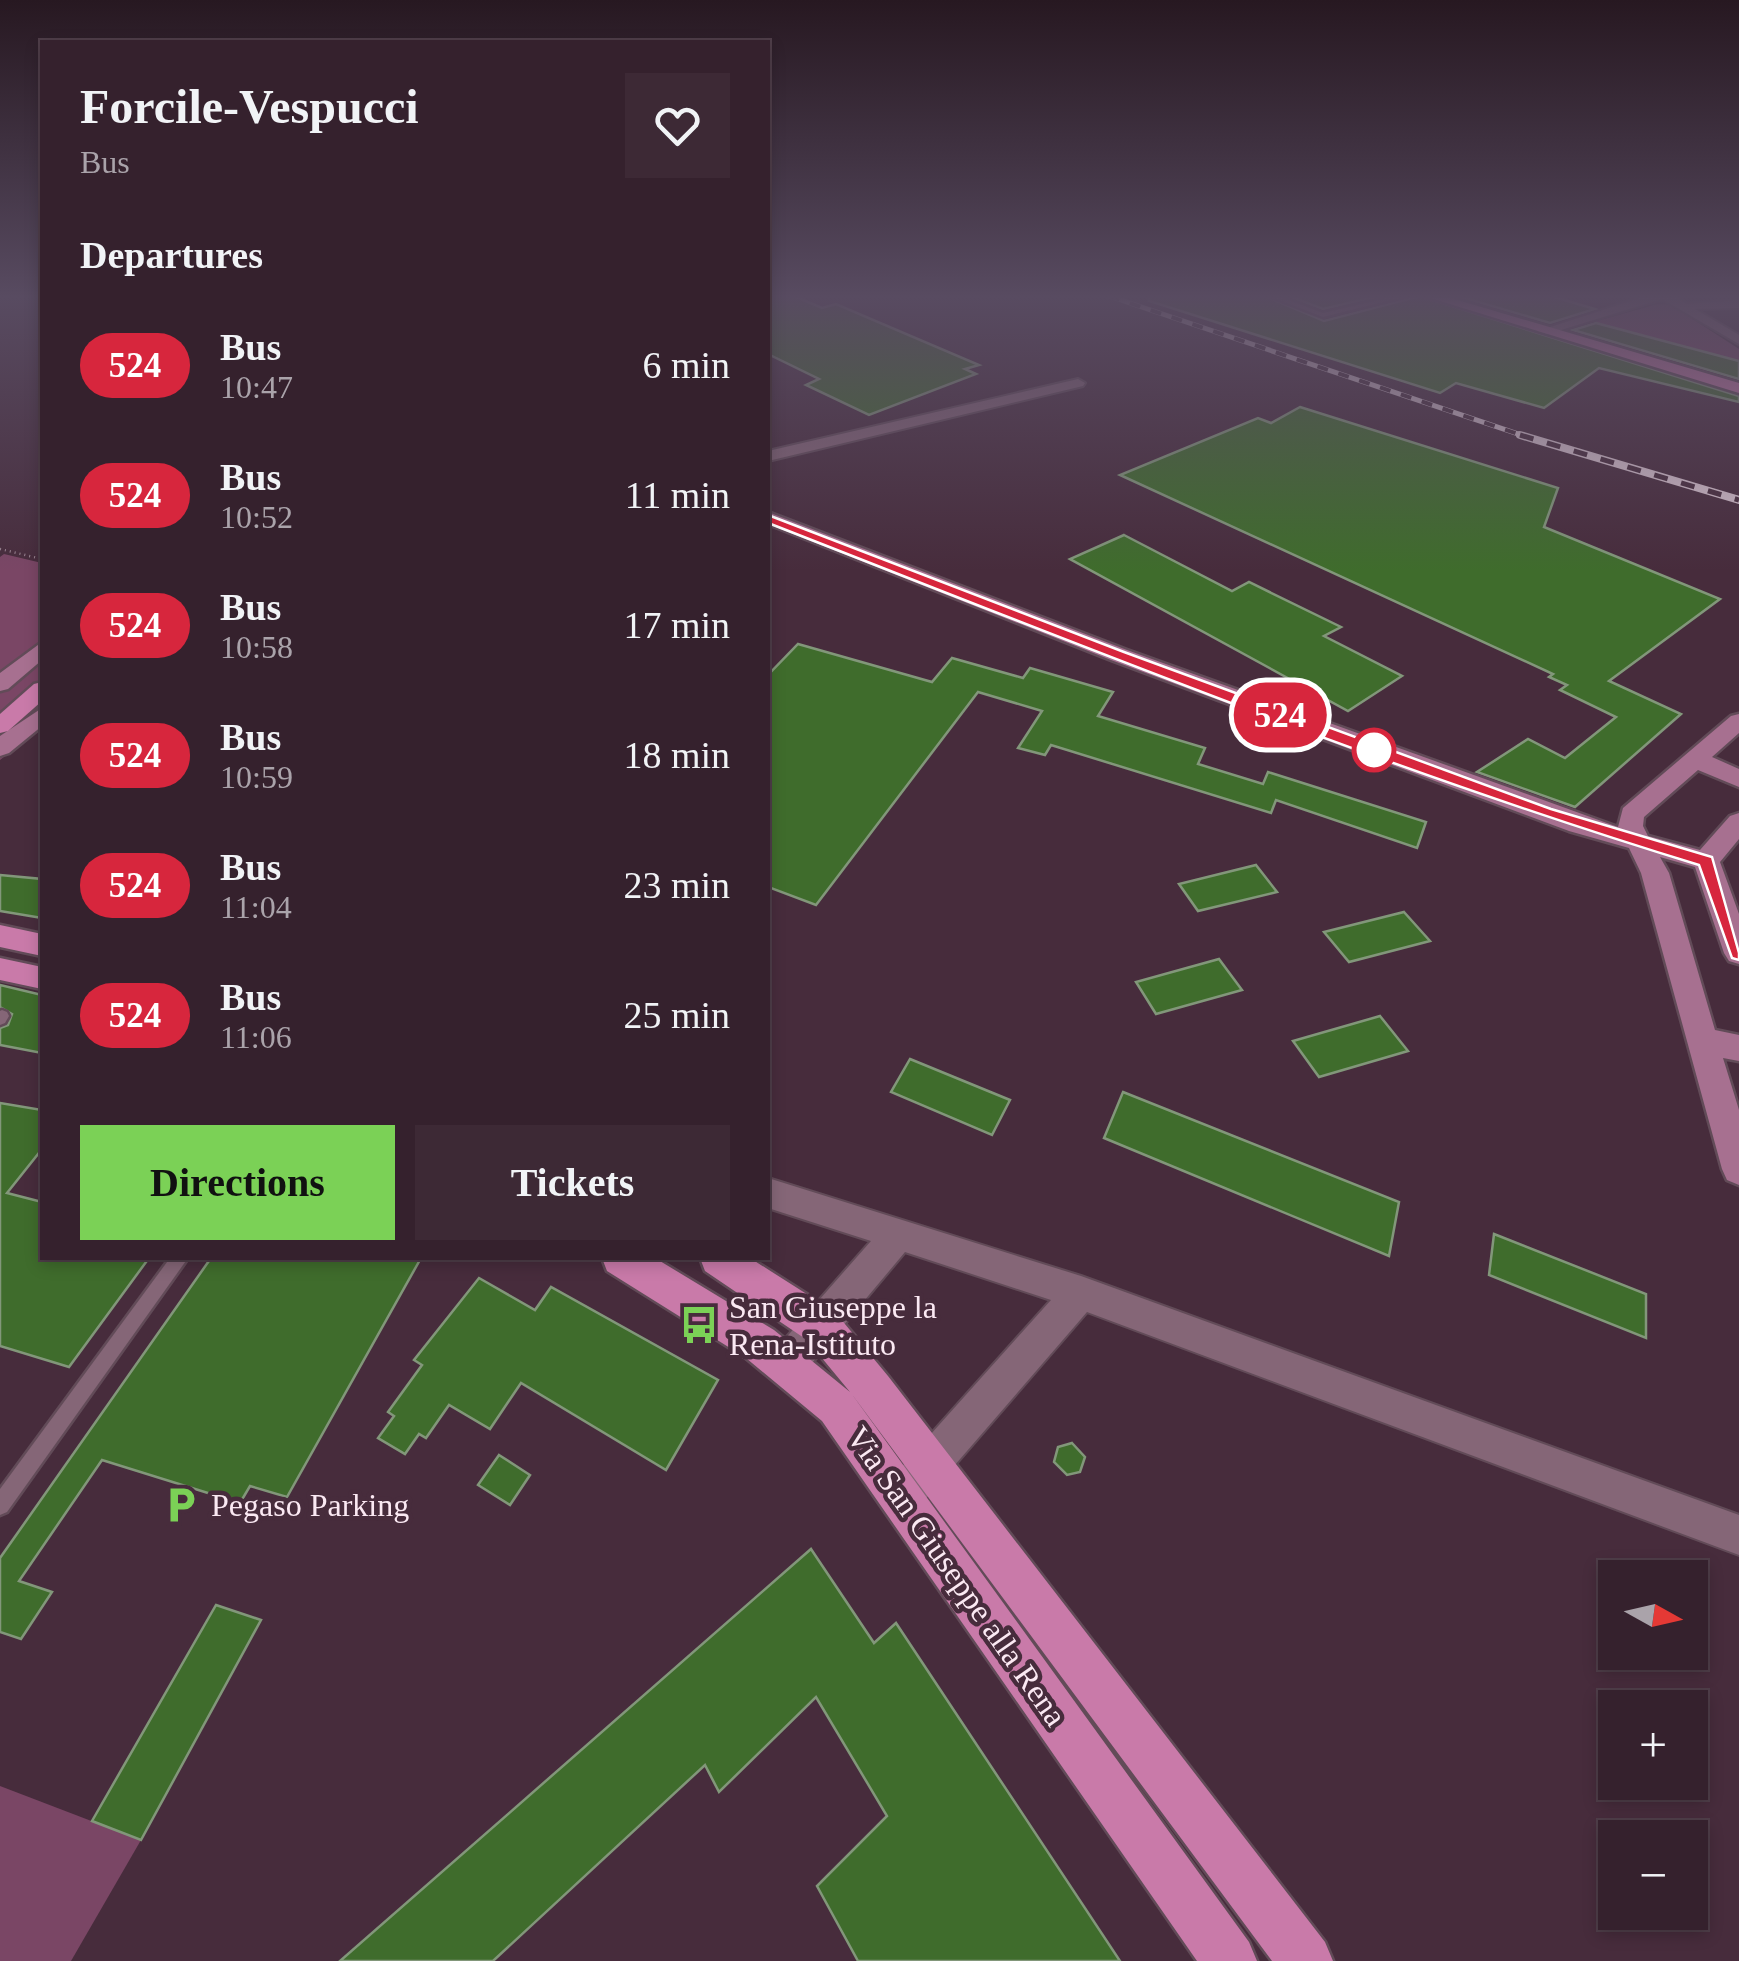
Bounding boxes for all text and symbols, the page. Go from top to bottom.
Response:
button: heart [625,73,730,178]
text: Forcile-Vespucci [80,80,419,133]
text: Bus [80,144,130,180]
text: Departures [80,234,263,276]
text: Bus [220,326,281,368]
text: 6 min [642,344,730,386]
text: 524 [109,346,161,385]
text: 10:47 [220,369,293,405]
text: Bus [220,456,281,498]
text: 11 min [625,474,730,516]
text: 524 [109,476,161,515]
text: 10:52 [220,499,293,535]
text: Bus [220,586,281,628]
text: 17 min [623,604,730,646]
text: 524 [109,606,161,645]
text: 10:58 [220,629,293,665]
line badge: 524 [1222,682,1338,748]
text: 524 [1254,696,1306,735]
text: Bus [220,716,281,758]
unlabelled marker [1353,729,1395,771]
text: 18 min [623,734,730,776]
text: 524 [109,736,161,775]
text: 10:59 [220,759,293,795]
text: Bus [220,846,281,888]
text: 23 min [623,864,730,906]
text: 524 [109,866,161,905]
text: 11:04 [220,889,292,925]
text: Bus [220,976,281,1018]
text: 25 min [623,994,730,1036]
text: 524 [109,996,161,1035]
text: 11:06 [220,1019,292,1055]
button: Directions [80,1125,395,1240]
button: Tickets [415,1125,730,1240]
place label: San Giuseppe la Rena-Istituto [729,1289,937,1362]
bus stop icon: San Giuseppe la Rena-Istituto [678,1304,720,1346]
street label: Via San Giuseppe alla Rena [840,1419,1074,1733]
parking icon: Pegaso Parking [160,1484,202,1526]
place label: Pegaso Parking [211,1487,409,1523]
north arrow [1598,1560,1708,1670]
map controls [1598,1560,1708,1930]
button: + [1598,1690,1708,1800]
button: − [1598,1820,1708,1930]

